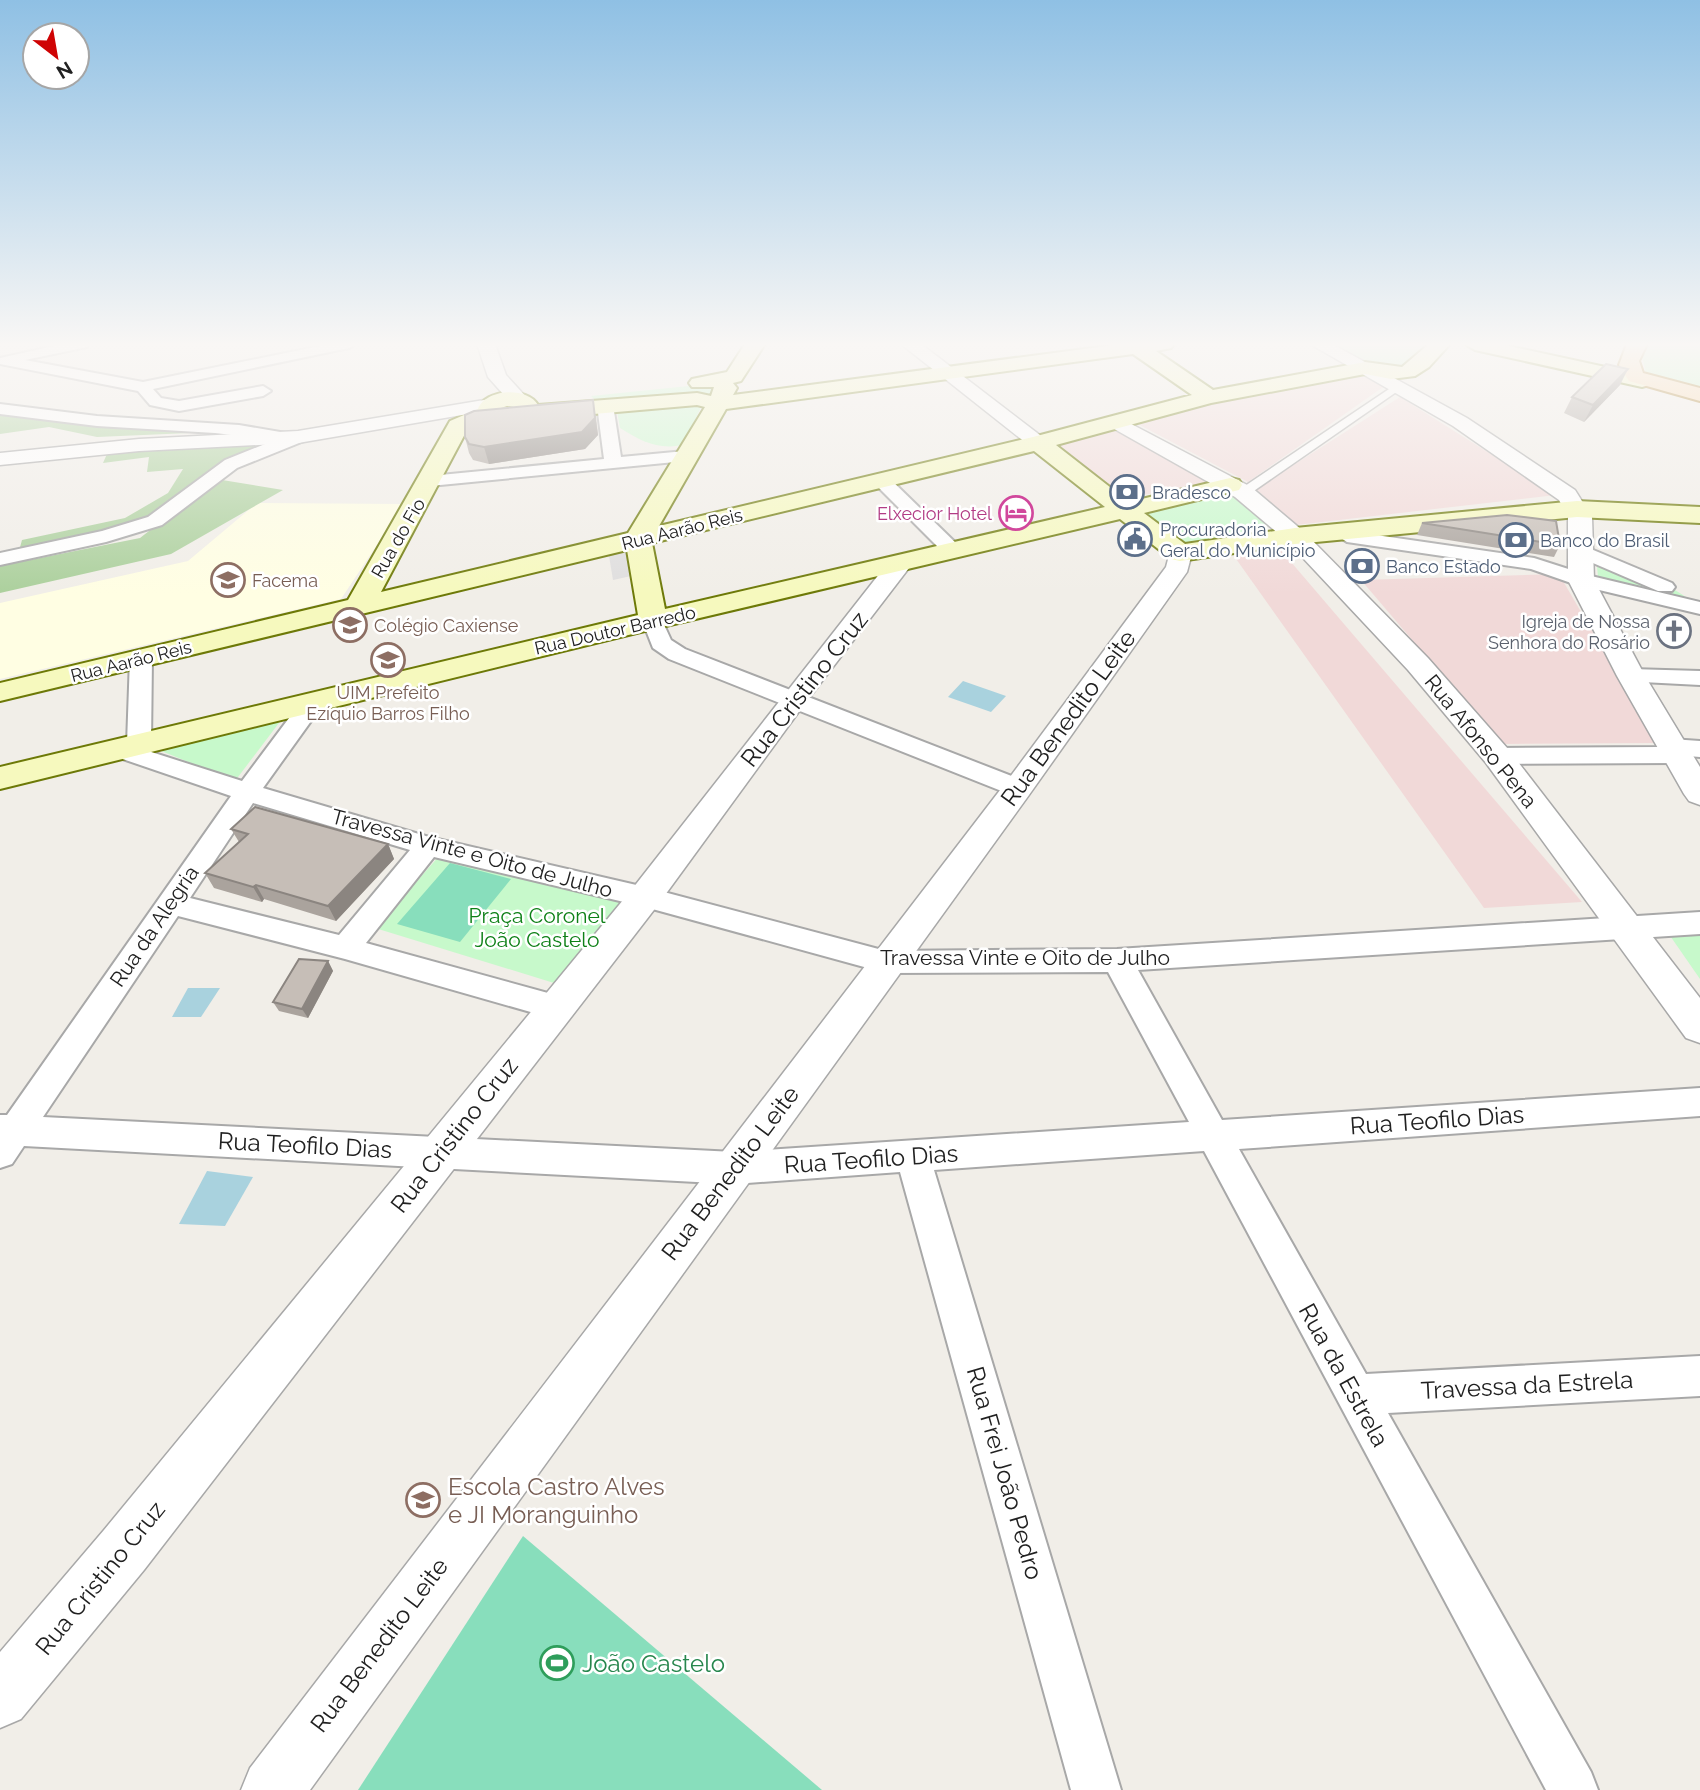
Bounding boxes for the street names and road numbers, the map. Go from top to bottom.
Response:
street label: Rua do Fio [367,494,429,582]
street label: Rua Aarão Reis [619,504,745,554]
street label: Rua Doutor Barredo [532,601,698,659]
street label: Rua Cristino Cruz [734,605,874,773]
street label: Rua Benedito Leite [994,624,1142,812]
street label: Rua Aarão Reis [68,636,194,686]
street label: Rua Afonso Pena [1420,669,1542,813]
street label: Travessa Vinte e Oito de Julho [329,803,615,903]
street label: Rua da Alegria [104,861,204,991]
street label: Travessa Vinte e Oito de Julho [880,945,1170,970]
street label: Rua Cristino Cruz [384,1051,524,1219]
street label: Rua Benedito Leite [655,1080,805,1266]
street label: Rua Teofilo Dias [1349,1099,1525,1141]
street label: Rua Teofilo Dias [217,1126,393,1164]
street label: Rua Teofilo Dias [783,1138,959,1180]
street label: Rua da Estrela [1293,1298,1395,1452]
street label: Rua Frei João Pedro [961,1363,1049,1583]
street label: Travessa da Estrela [1420,1365,1634,1405]
street label: Rua Cristino Cruz [29,1495,171,1661]
street label: Rua Benedito Leite [304,1552,454,1738]

